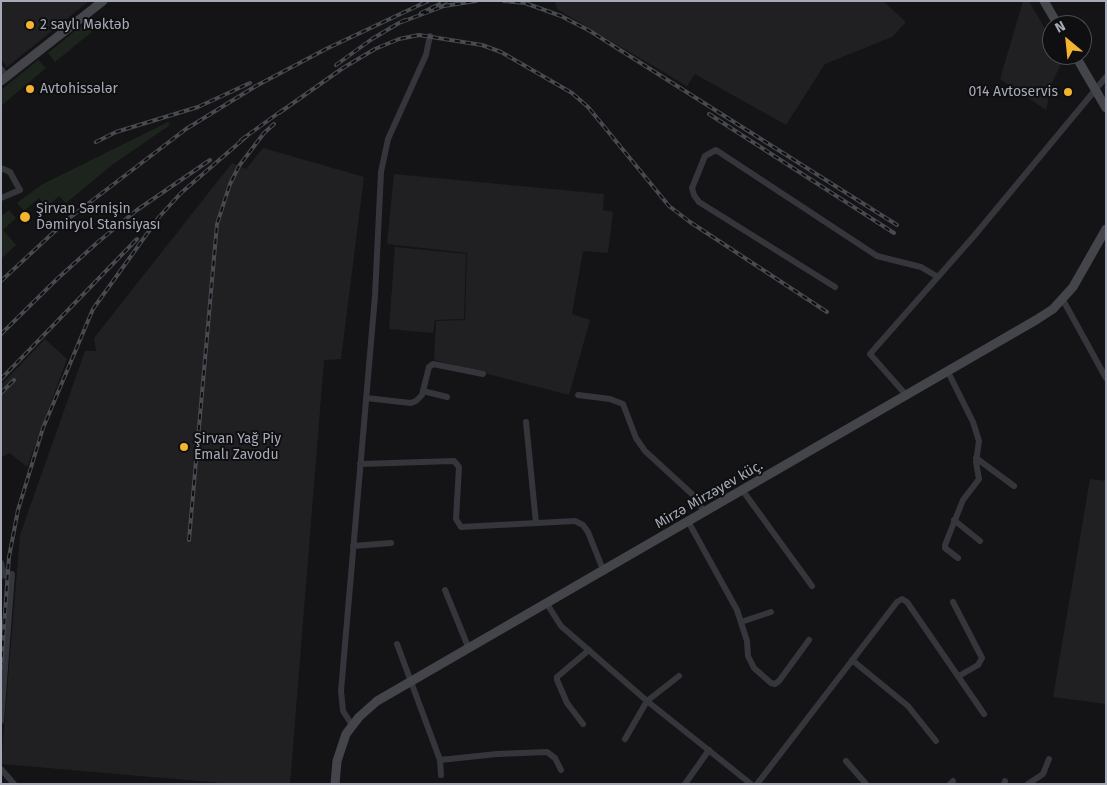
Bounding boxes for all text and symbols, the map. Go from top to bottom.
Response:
north arrow [1042,15,1092,65]
place label: 2 saylı Məktəb [40,17,130,33]
text: N [1052,18,1068,37]
marker: 2 saylı Məktəb [24,19,36,31]
place label: Avtohissələr [40,81,118,97]
marker: Avtohissələr [24,83,36,95]
place label: 014 Avtoservis [968,84,1058,100]
marker: 014 Avtoservis [1062,86,1074,98]
place label: Şirvan Sərnişin Dəmiryol Stansiyası [36,201,160,233]
marker: Şirvan Sərnişin Dəmiryol Stansiyası [18,210,32,224]
place label: Şirvan Yağ Piy Emalı Zavodu [194,431,281,464]
marker: Şirvan Yağ Piy Emalı Zavodu [178,441,190,453]
street label: Mirzə Mirzəyev küç. [652,457,766,533]

